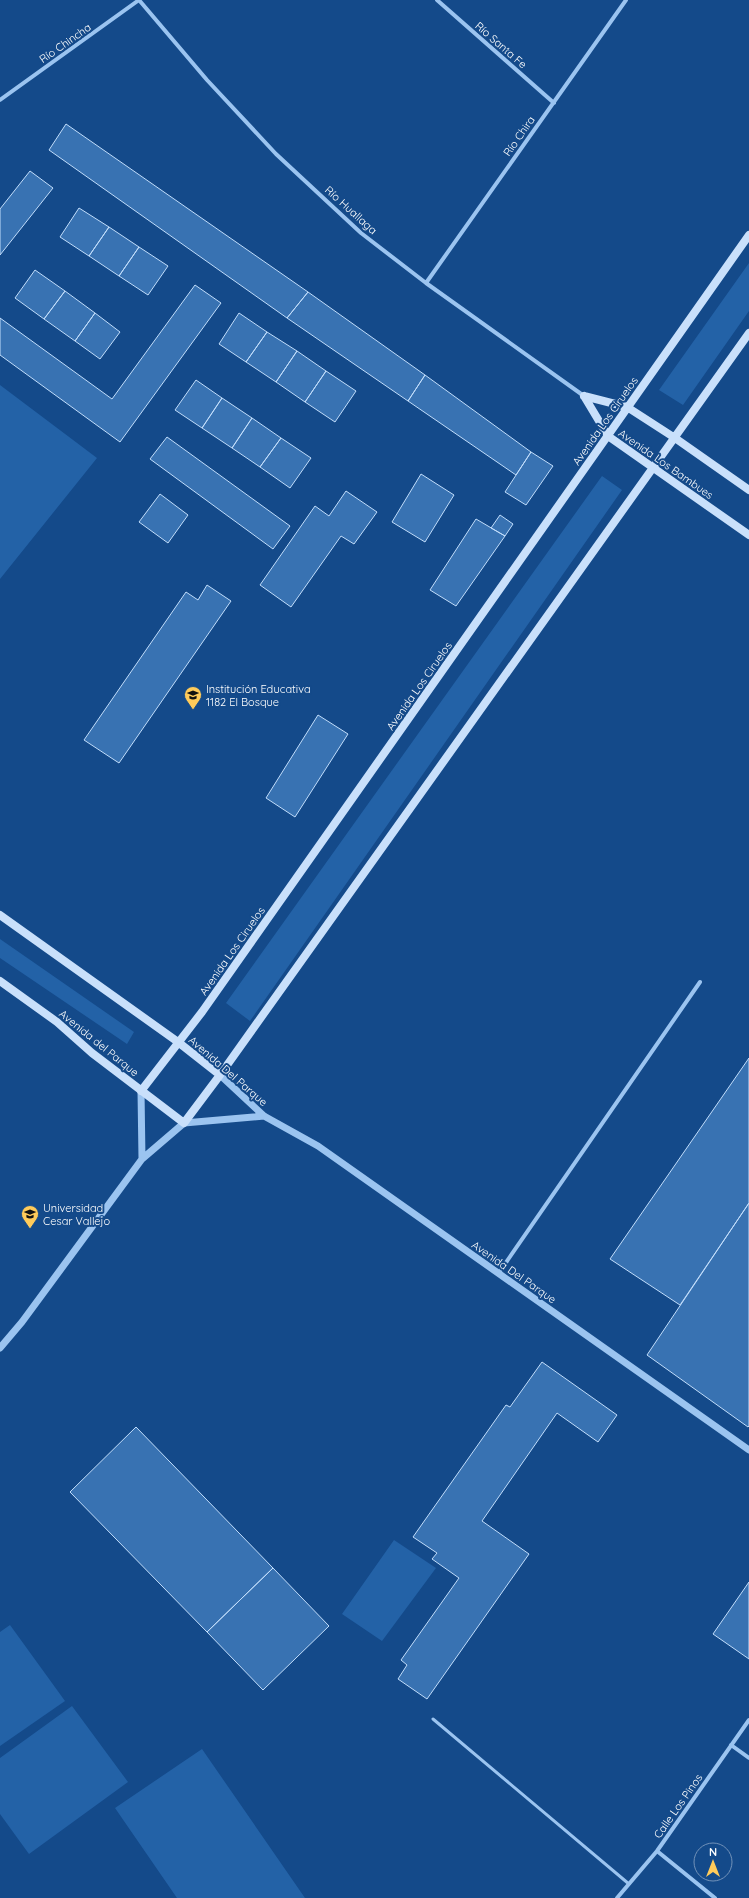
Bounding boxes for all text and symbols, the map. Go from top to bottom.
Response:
street label: Río Santa Fe [472,19,530,71]
street label: Río Chincha [36,20,94,66]
street label: Río Chira [500,113,538,159]
street label: Río Huallaga [322,183,380,237]
street label: Avenida Los Ciruelos [569,374,641,468]
street label: Avenida Los Bambues [616,426,716,502]
street label: Avenida Los Ciruelos [383,639,455,733]
place label: Institución Educativa 1182 El Bosque [206,682,311,709]
school or university icon: Institución Educativa 1182 El Bosque [183,685,203,710]
street label: Avenida Los Ciruelos [196,904,268,998]
street label: Avenida del Parque [56,1007,142,1079]
street label: Avenida Del Parque [186,1033,270,1109]
place label: Universidad Cesar Vallejo [43,1201,111,1228]
school or university icon: Universidad Cesar Vallejo [20,1204,40,1229]
street label: Avenida Del Parque [469,1238,559,1306]
street label: Calle Los Pinos [651,1771,705,1841]
north arrow [693,1842,733,1882]
text: N [709,1845,717,1859]

